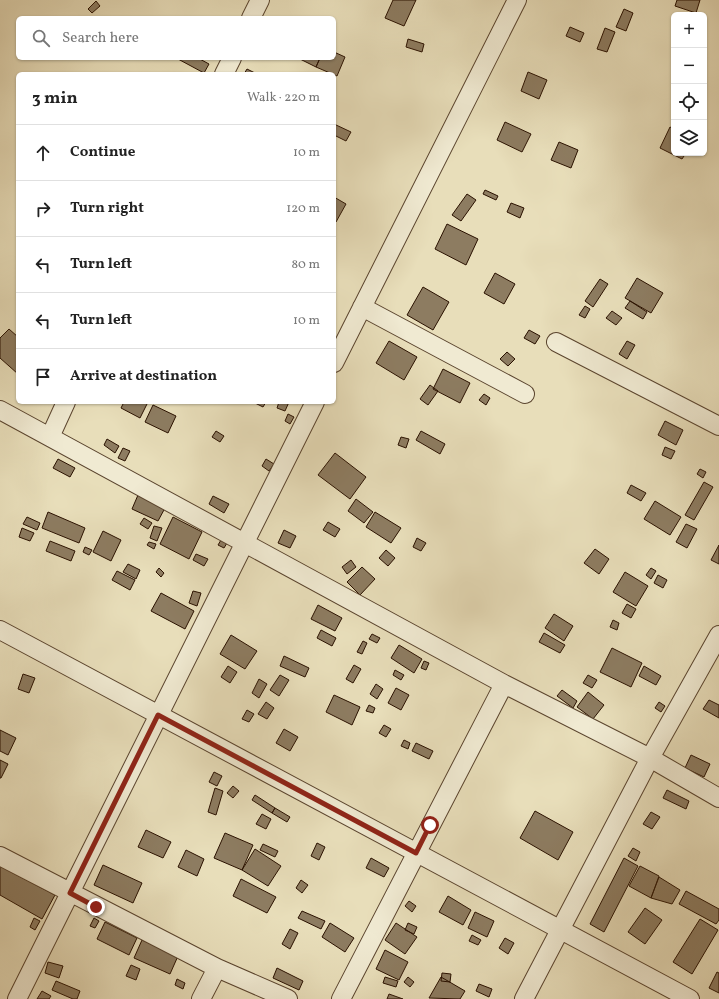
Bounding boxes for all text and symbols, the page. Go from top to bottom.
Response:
map controls [671,12,707,156]
button: + [671,12,707,48]
search box [16,16,336,60]
icon: search [30,27,52,49]
text: Search here [62,28,139,49]
button: − [671,48,707,84]
button: locate [671,84,707,120]
text: 3 min [32,87,78,110]
text: Walk · 220 m [247,89,320,107]
button: layers [671,120,707,156]
icon: ahead [32,142,54,164]
text: Continue [70,142,135,163]
text: 10 m [293,144,320,162]
icon: right [32,198,54,220]
text: Turn right [70,198,144,219]
text: 120 m [286,200,320,218]
icon: left [32,254,54,276]
text: Turn left [70,254,132,275]
text: 80 m [291,256,320,274]
icon: left [32,310,54,332]
text: Turn left [70,310,132,331]
text: 10 m [293,312,320,330]
icon: arrive [32,366,54,388]
text: Arrive at destination [70,366,217,387]
route start [421,816,439,834]
route end [87,898,105,916]

